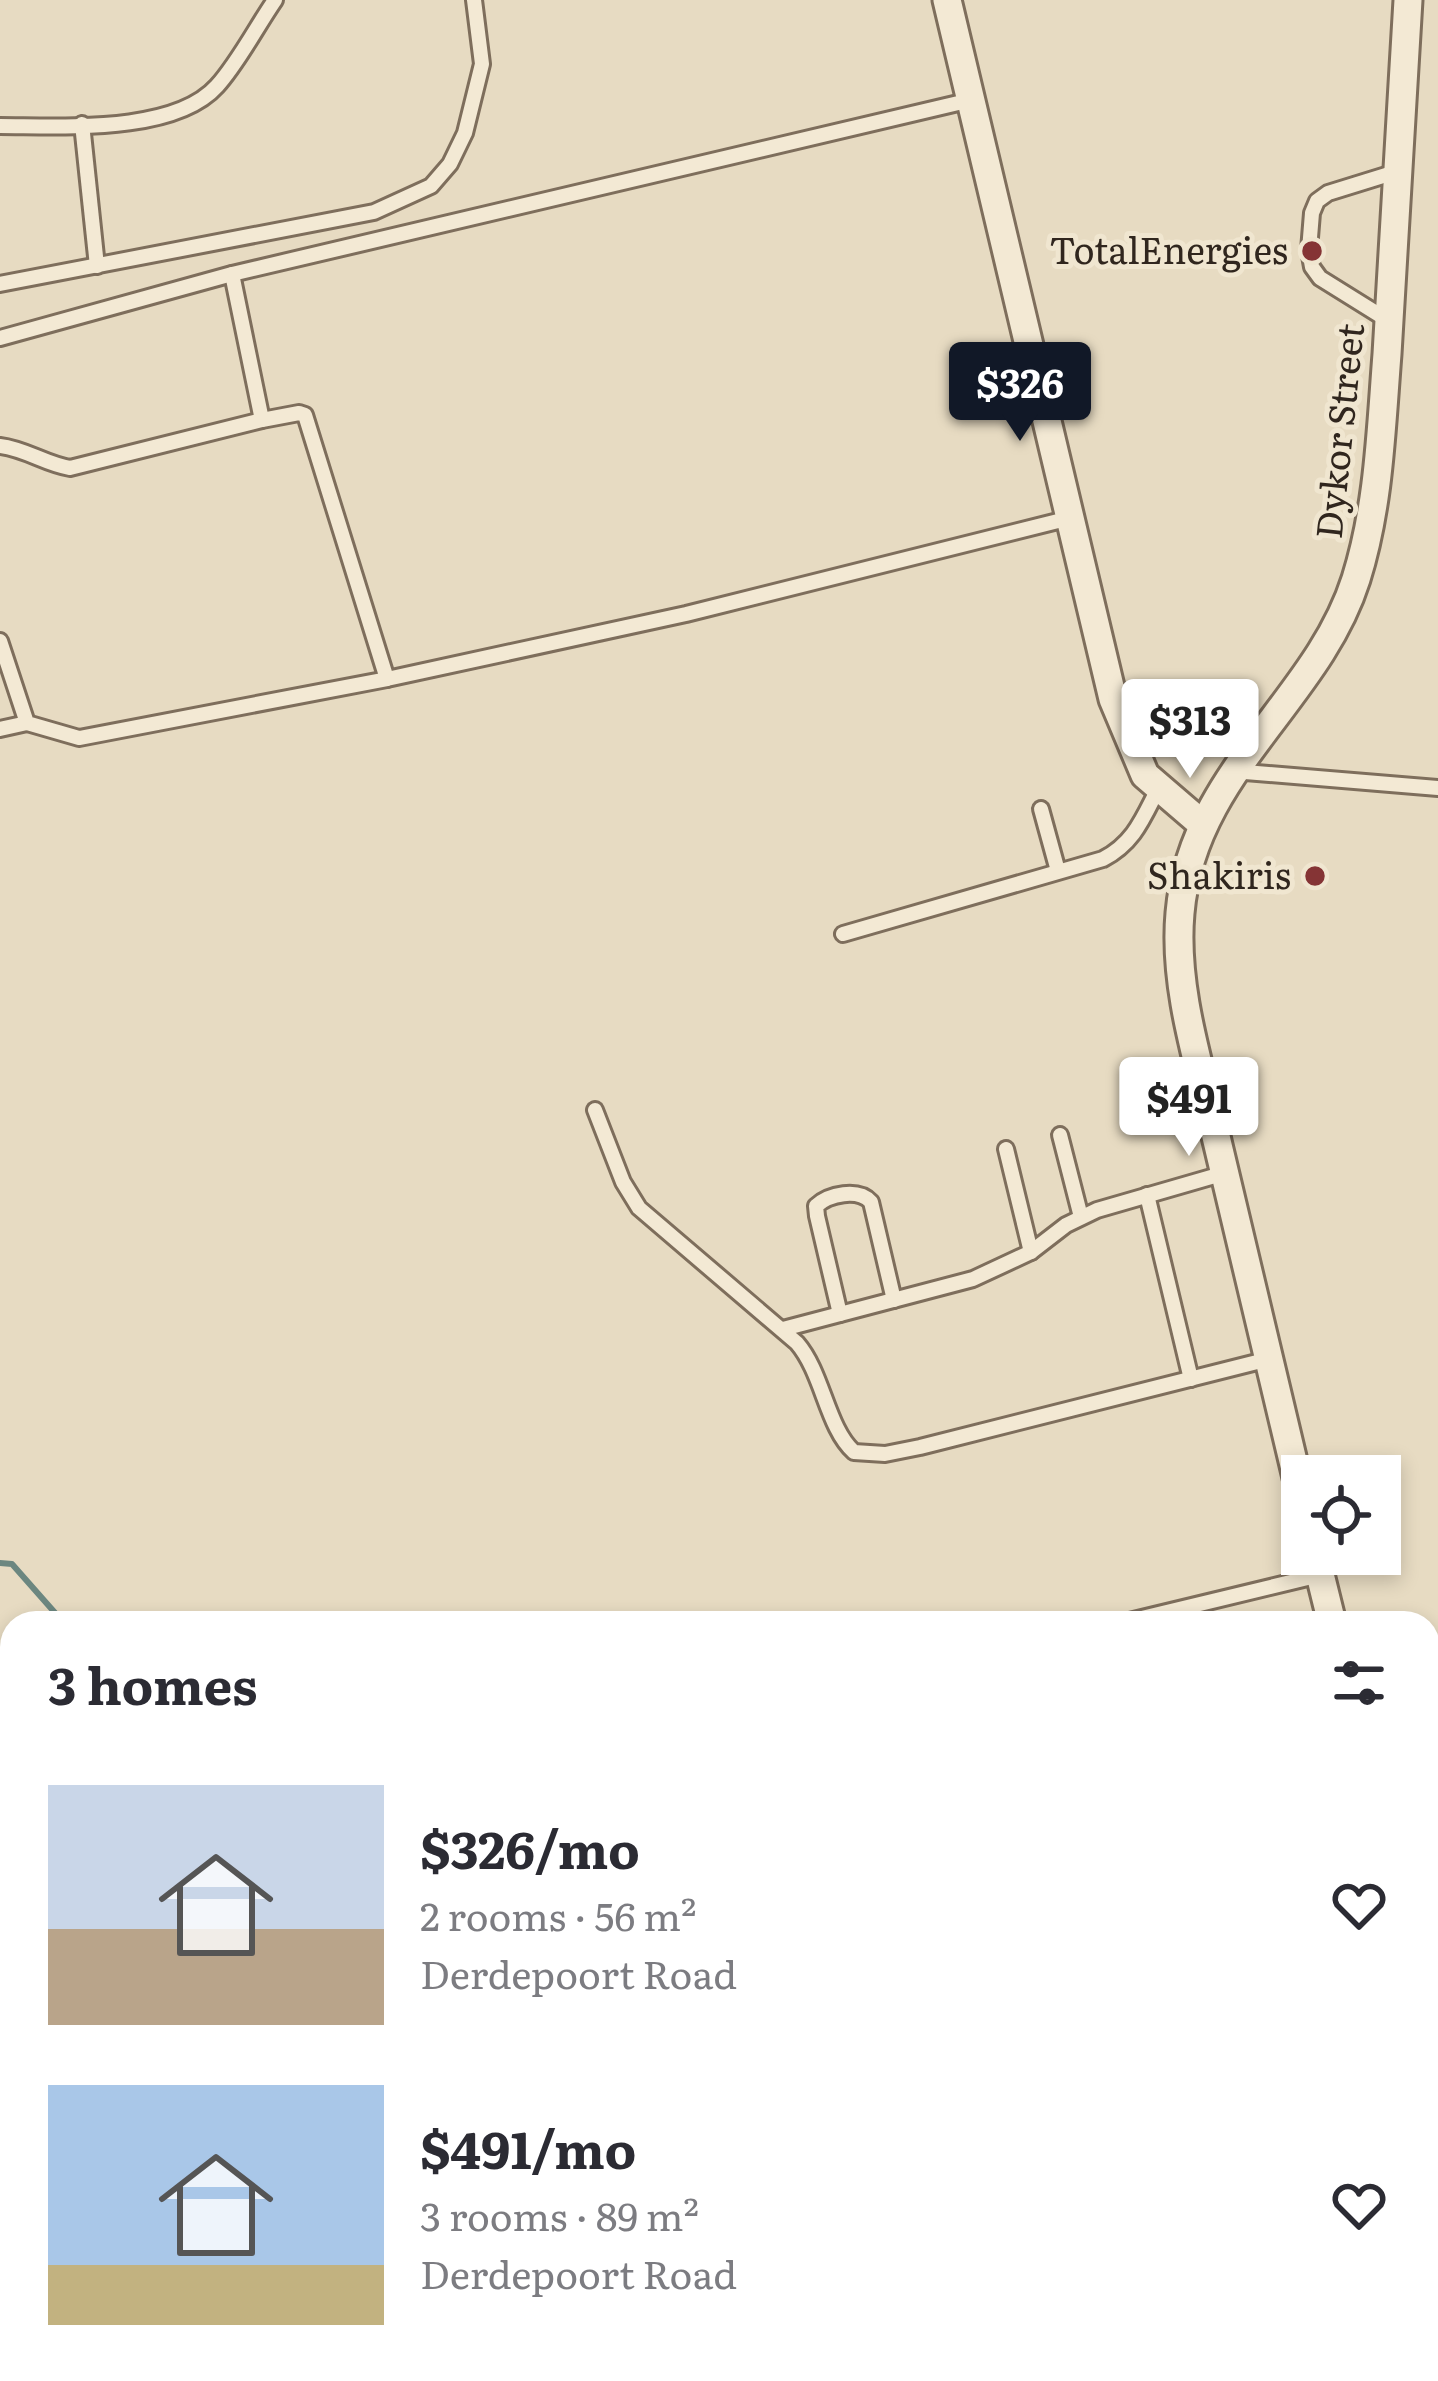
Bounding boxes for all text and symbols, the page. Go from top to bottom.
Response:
place label: TotalEnergies [1049,222,1288,275]
marker: TotalEnergies [1299,238,1325,264]
street label: Dykor Street [1300,320,1375,541]
pin: $326 [949,342,1091,444]
text: $326 [976,352,1064,410]
pin: $313 [1119,679,1261,781]
text: $313 [1149,689,1231,747]
place label: Shakiris [1147,847,1291,900]
marker: Shakiris [1302,863,1328,889]
pin: $491 [1118,1057,1260,1159]
text: $491 [1146,1067,1232,1125]
map controls [1281,1455,1401,1575]
button: locate [1281,1455,1401,1575]
text: 3 homes [48,1645,257,1721]
icon: filters [1326,1650,1392,1716]
text: $326/mo [420,1809,640,1885]
icon: home [144,1833,288,1977]
icon: heart [1326,1872,1392,1938]
text: 2 rooms · 56 m² [420,1885,696,1943]
text: Derdepoort Road [420,1943,737,2001]
text: $491/mo [420,2109,636,2185]
icon: home [144,2133,288,2277]
icon: heart [1326,2172,1392,2238]
text: 3 rooms · 89 m² [420,2185,699,2243]
text: Derdepoort Road [420,2243,737,2301]

